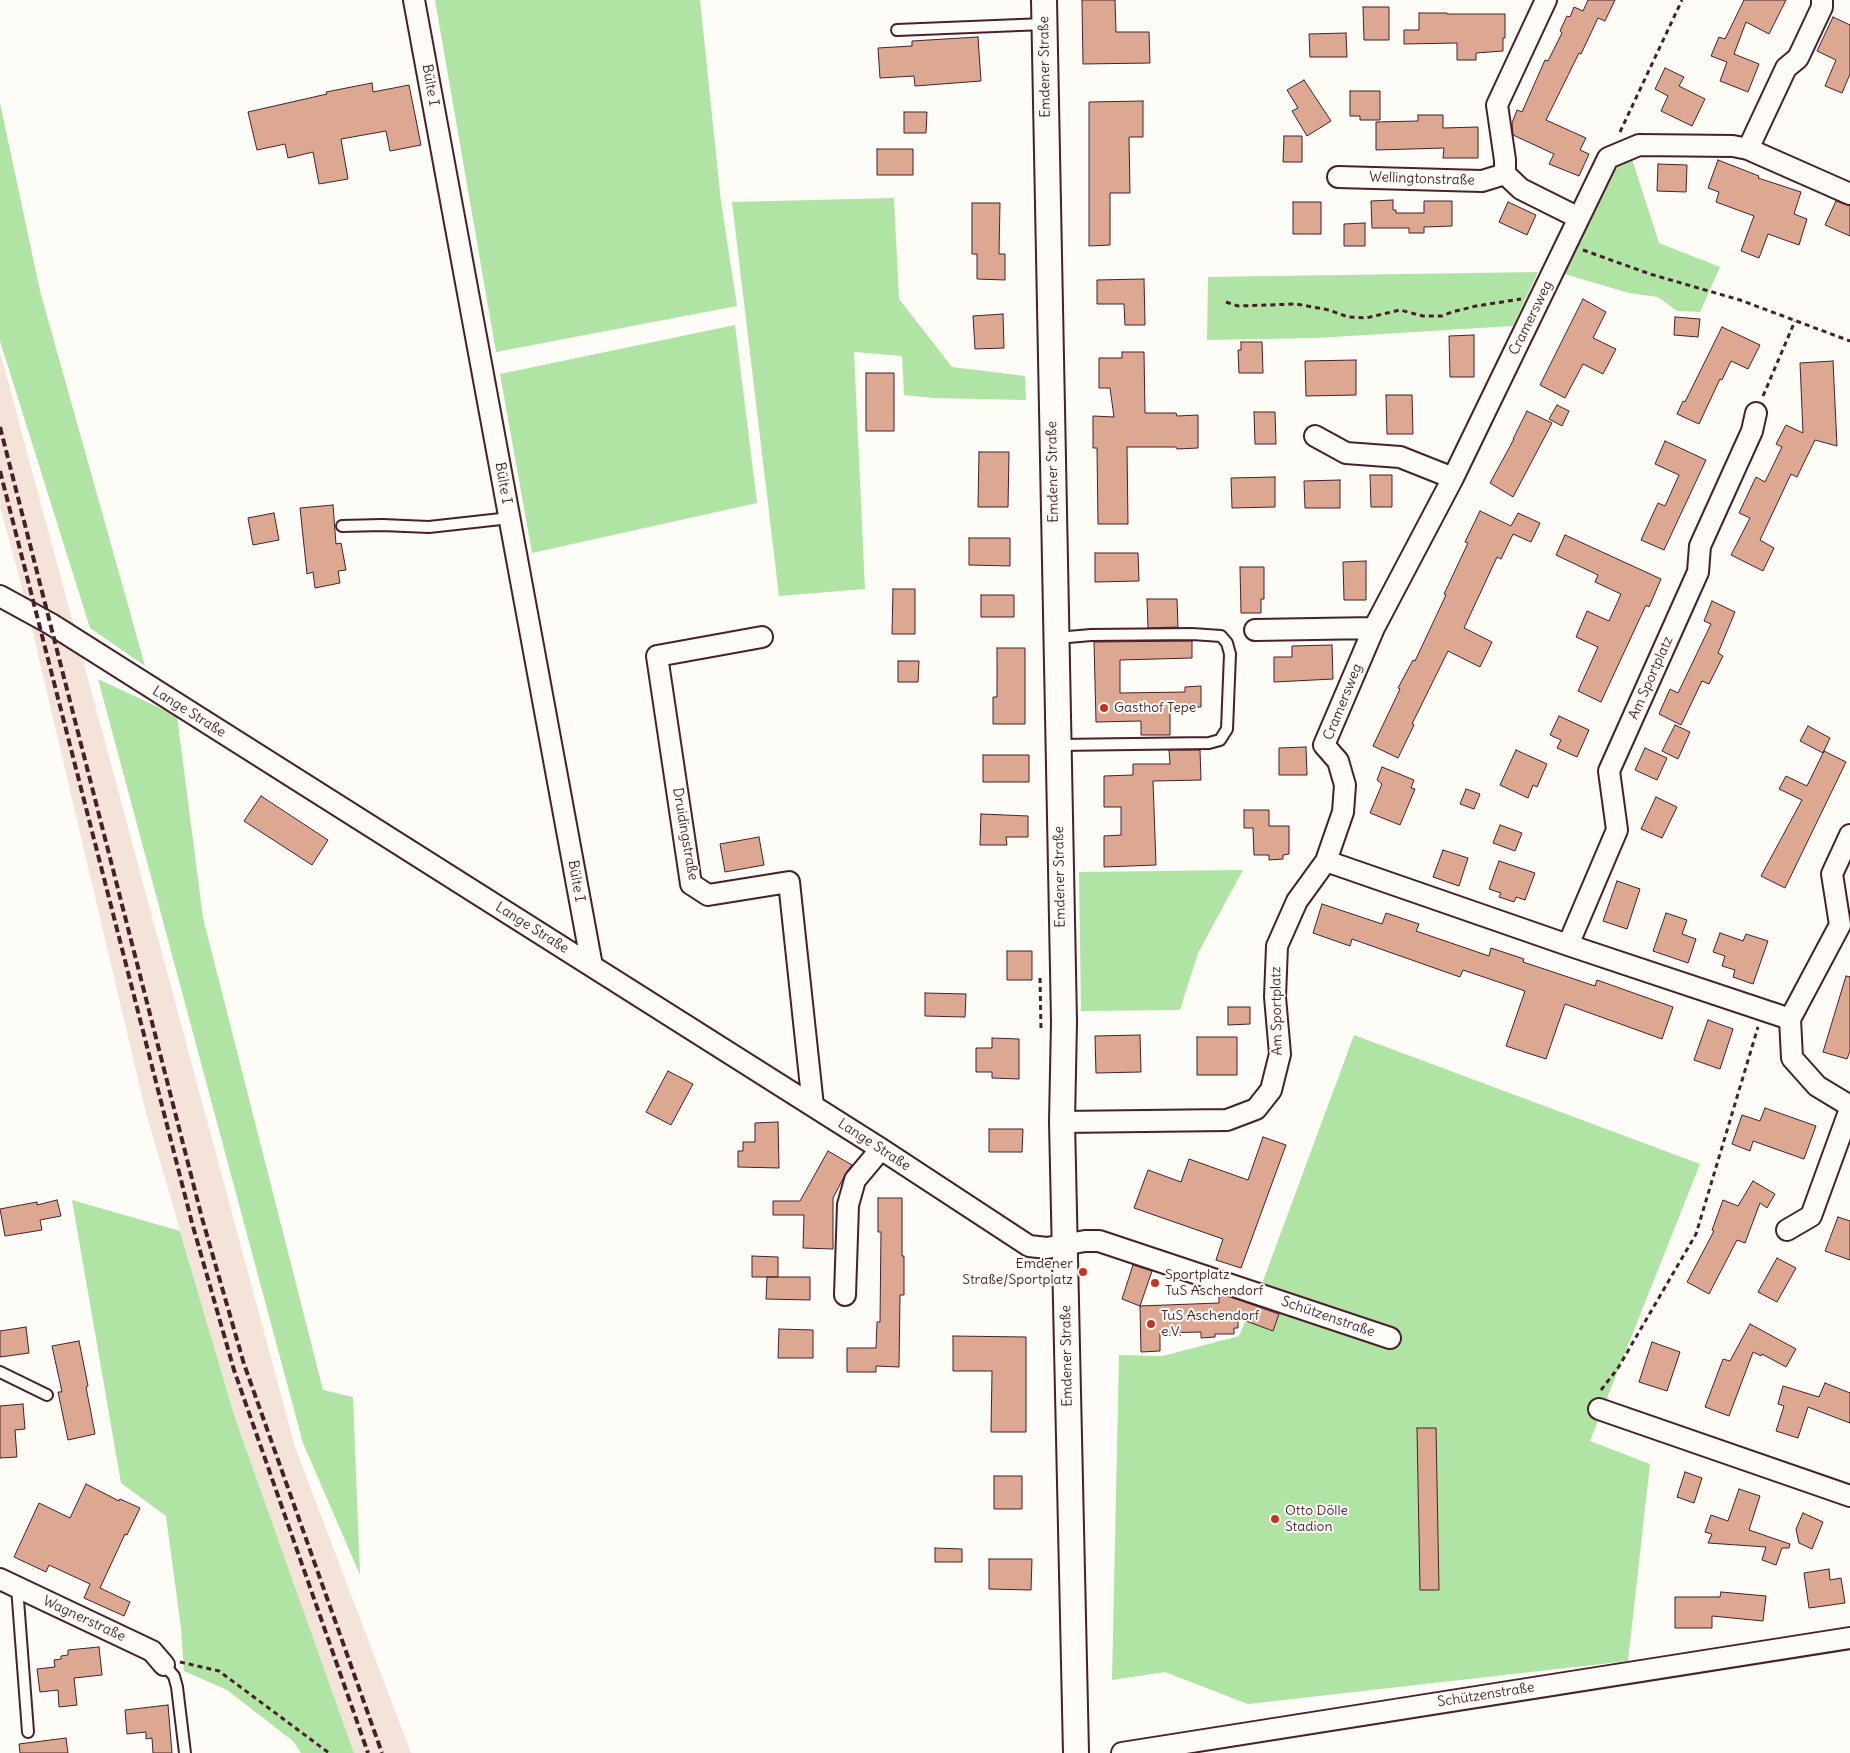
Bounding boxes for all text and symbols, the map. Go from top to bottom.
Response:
street label: Emdener Straße [1036,16,1054,118]
street label: Bülte I [418,63,442,107]
street label: Wellingtonstraße [1369,169,1475,189]
street label: Cramersweg [1506,278,1556,358]
street label: Emdener Straße [1044,421,1062,523]
street label: Bülte I [491,461,515,505]
street label: Am Sportplatz [1625,634,1677,722]
street label: Cramersweg [1320,661,1366,743]
street label: Lange Straße [149,683,229,741]
place label: Gasthof Tepe [1114,700,1196,716]
marker: Gasthof Tepe [1098,702,1110,714]
street label: Druidingstraße [669,786,701,882]
street label: Emdener Straße [1051,826,1069,928]
street label: Bülte I [564,859,588,903]
street label: Lange Straße [492,899,572,957]
street label: Am Sportplatz [1268,966,1286,1056]
street label: Lange Straße [835,1115,913,1175]
place label: Emdener Straße/Sportplatz [962,1256,1073,1288]
marker: Emdener Straße/Sportplatz [1077,1266,1089,1278]
place label: Sportplatz TuS Aschendorf [1165,1267,1263,1300]
marker: Sportplatz TuS Aschendorf [1149,1277,1161,1289]
street label: Schützenstraße [1279,1293,1377,1341]
street label: Emdener Straße [1058,1305,1076,1407]
place label: TuS Aschendorf e.V. [1161,1308,1259,1340]
marker: TuS Aschendorf e.V. [1145,1318,1157,1330]
place label: Otto Dölle Stadion [1285,1503,1348,1535]
marker: Otto Dölle Stadion [1269,1513,1281,1525]
street label: Wagnerstraße [40,1593,128,1645]
street label: Schützenstraße [1436,1679,1536,1711]

